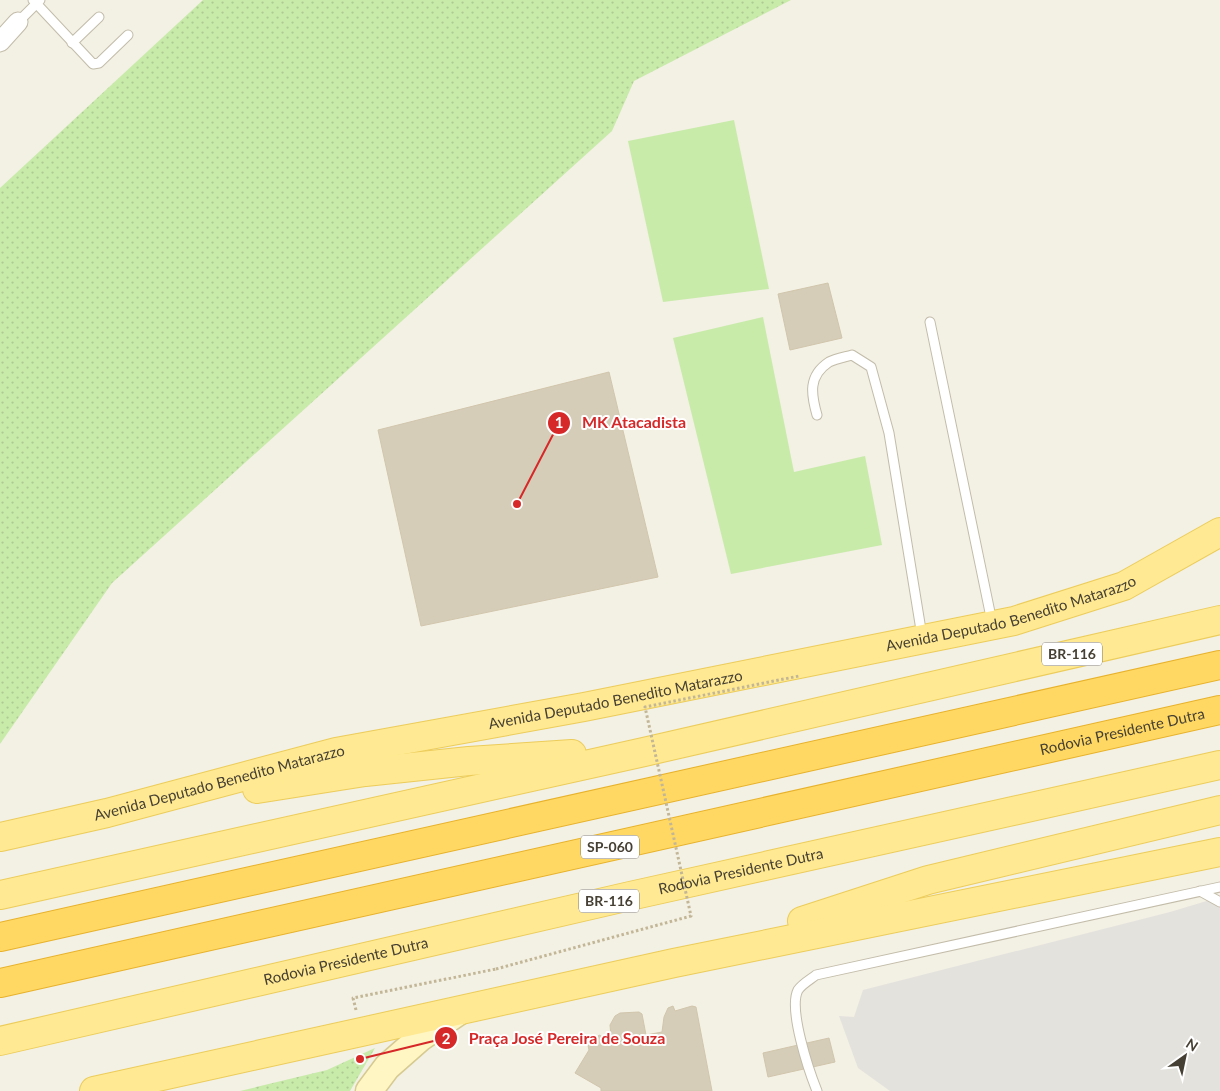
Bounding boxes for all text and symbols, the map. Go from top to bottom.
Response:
callout: MK Atacadista [547,407,696,438]
text: MK Atacadista [582,412,686,431]
text: 1 [555,413,563,431]
street label: Avenida Deputado Benedito Matarazzo [884,571,1139,654]
road number: BR-116 [1042,642,1102,666]
street label: Avenida Deputado Benedito Matarazzo [487,666,744,732]
street label: Rodovia Presidente Dutra [1038,704,1206,758]
street label: Avenida Deputado Benedito Matarazzo [92,741,346,824]
road number: SP-060 [581,836,639,859]
street label: Rodovia Presidente Dutra [656,843,825,897]
road number: BR-116 [579,889,639,912]
street label: Rodovia Presidente Dutra [262,933,430,988]
callout: Praça José Pereira de Souza [433,1023,675,1054]
text: Praça José Pereira de Souza [469,1028,665,1047]
text: 2 [442,1029,451,1047]
north arrow [1160,1031,1210,1081]
text: N [1183,1035,1202,1055]

